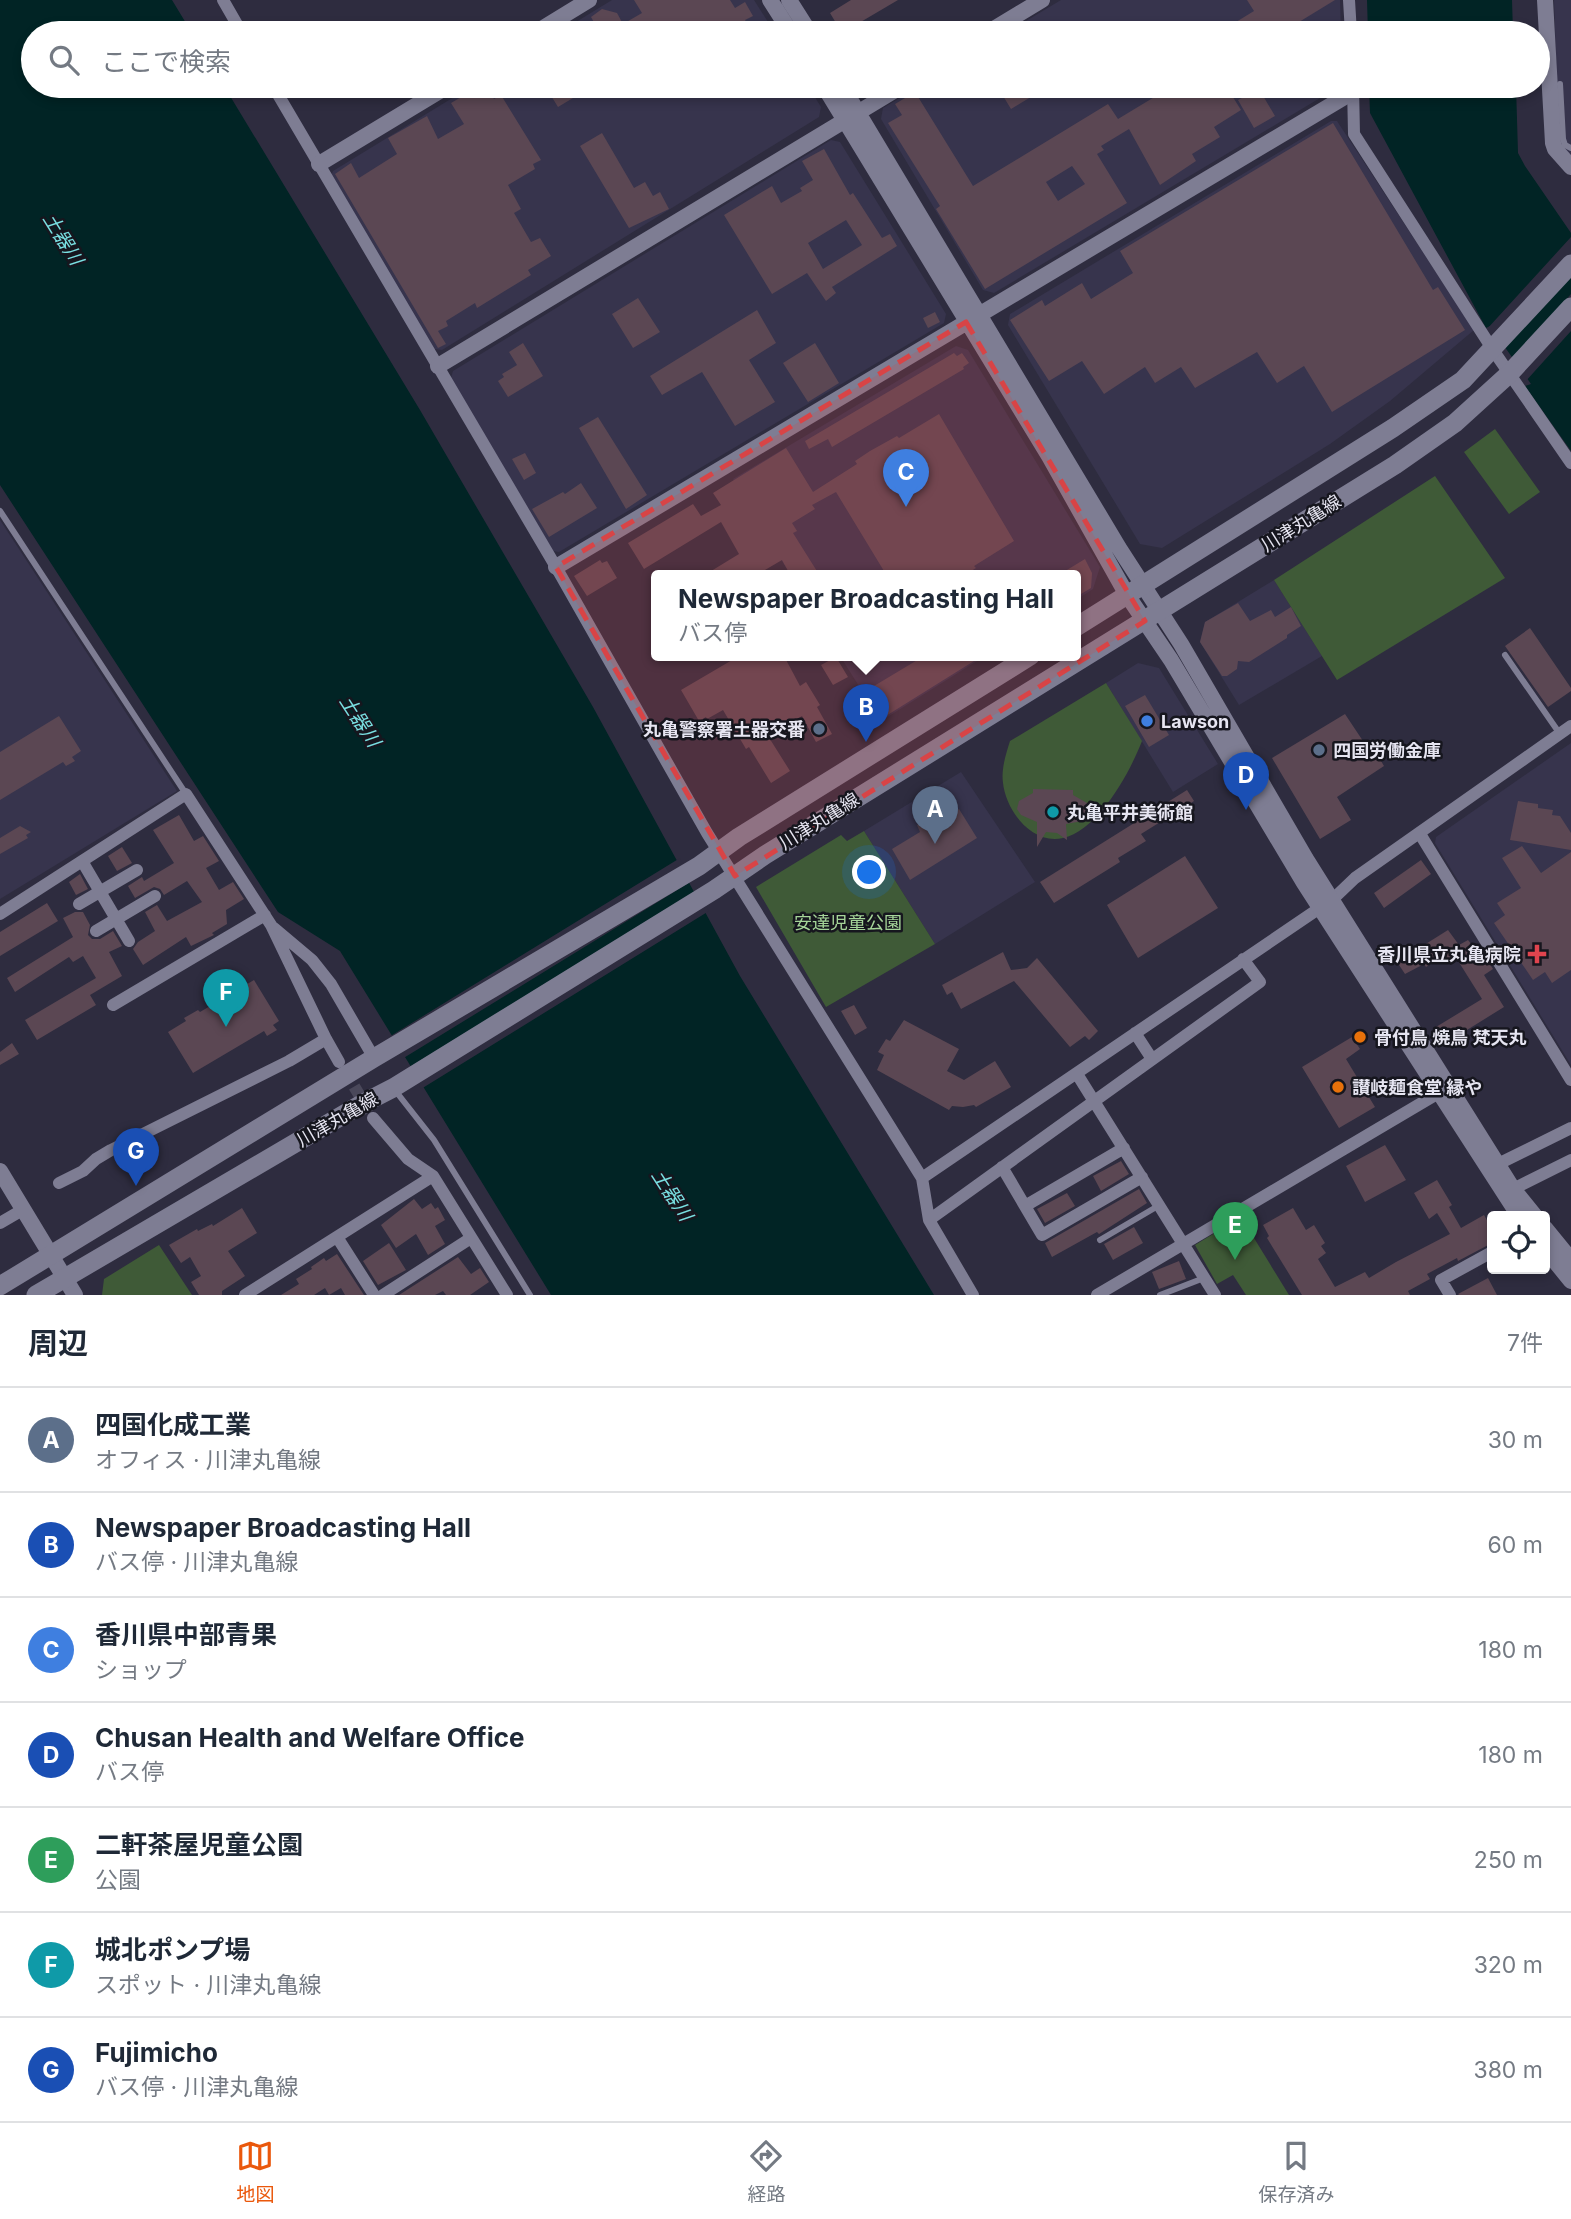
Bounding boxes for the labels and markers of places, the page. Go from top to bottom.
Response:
pin: C [883,449,929,507]
pin: B [843,684,889,742]
place label: Lawson [1161,711,1229,732]
marker: Lawson [1139,713,1155,729]
place label: 丸亀警察署土器交番 [643,719,805,740]
marker: 丸亀警察署土器交番 [811,721,827,737]
place label: 四国労働金庫 [1333,740,1441,761]
marker: 四国労働金庫 [1311,742,1327,758]
pin: D [1223,752,1269,810]
pin: A [912,786,958,844]
place label: 丸亀平井美術館 [1067,802,1193,823]
marker: 丸亀平井美術館 [1045,804,1061,820]
place label: 香川県立丸亀病院 [1377,944,1521,965]
marker: 香川県立丸亀病院 [1527,944,1547,964]
pin: F [203,969,249,1027]
place label: 骨付鳥 焼鳥 梵天丸 [1374,1027,1527,1048]
marker: 骨付鳥 焼鳥 梵天丸 [1352,1029,1368,1045]
place label: 讃岐麺食堂 縁や [1352,1077,1482,1098]
marker: 讃岐麺食堂 縁や [1330,1079,1346,1095]
pin: G [113,1128,159,1186]
pin: E [1212,1202,1258,1260]

